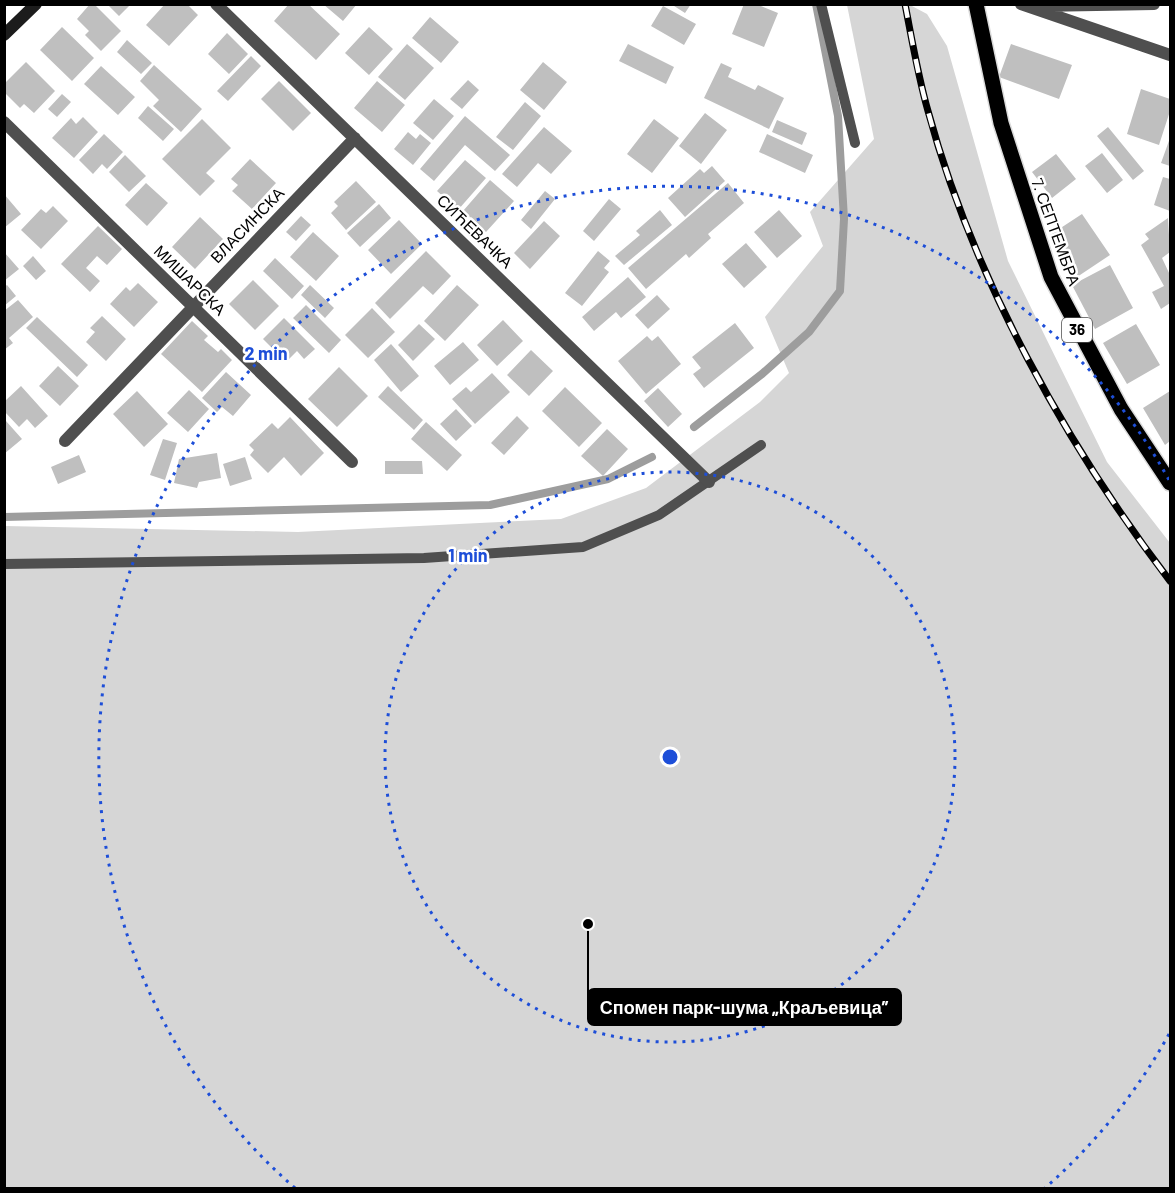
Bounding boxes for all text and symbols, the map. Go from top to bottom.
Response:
street label: 7. СЕПТЕМБРА [1028,176,1085,288]
street label: ВЛАСИНСКА [206,183,288,266]
street label: СИЋЕВАЧКА [434,190,517,272]
street label: МИШАРСКА [151,241,230,319]
road number: 36 [1062,318,1092,342]
text: 2 min [244,342,288,364]
text: 1 min [448,544,488,566]
centre of rings [660,747,680,767]
callout: Спомен парк-шума „Краљевица” [588,989,901,1025]
text: Спомен парк-шума „Краљевица” [600,996,889,1018]

